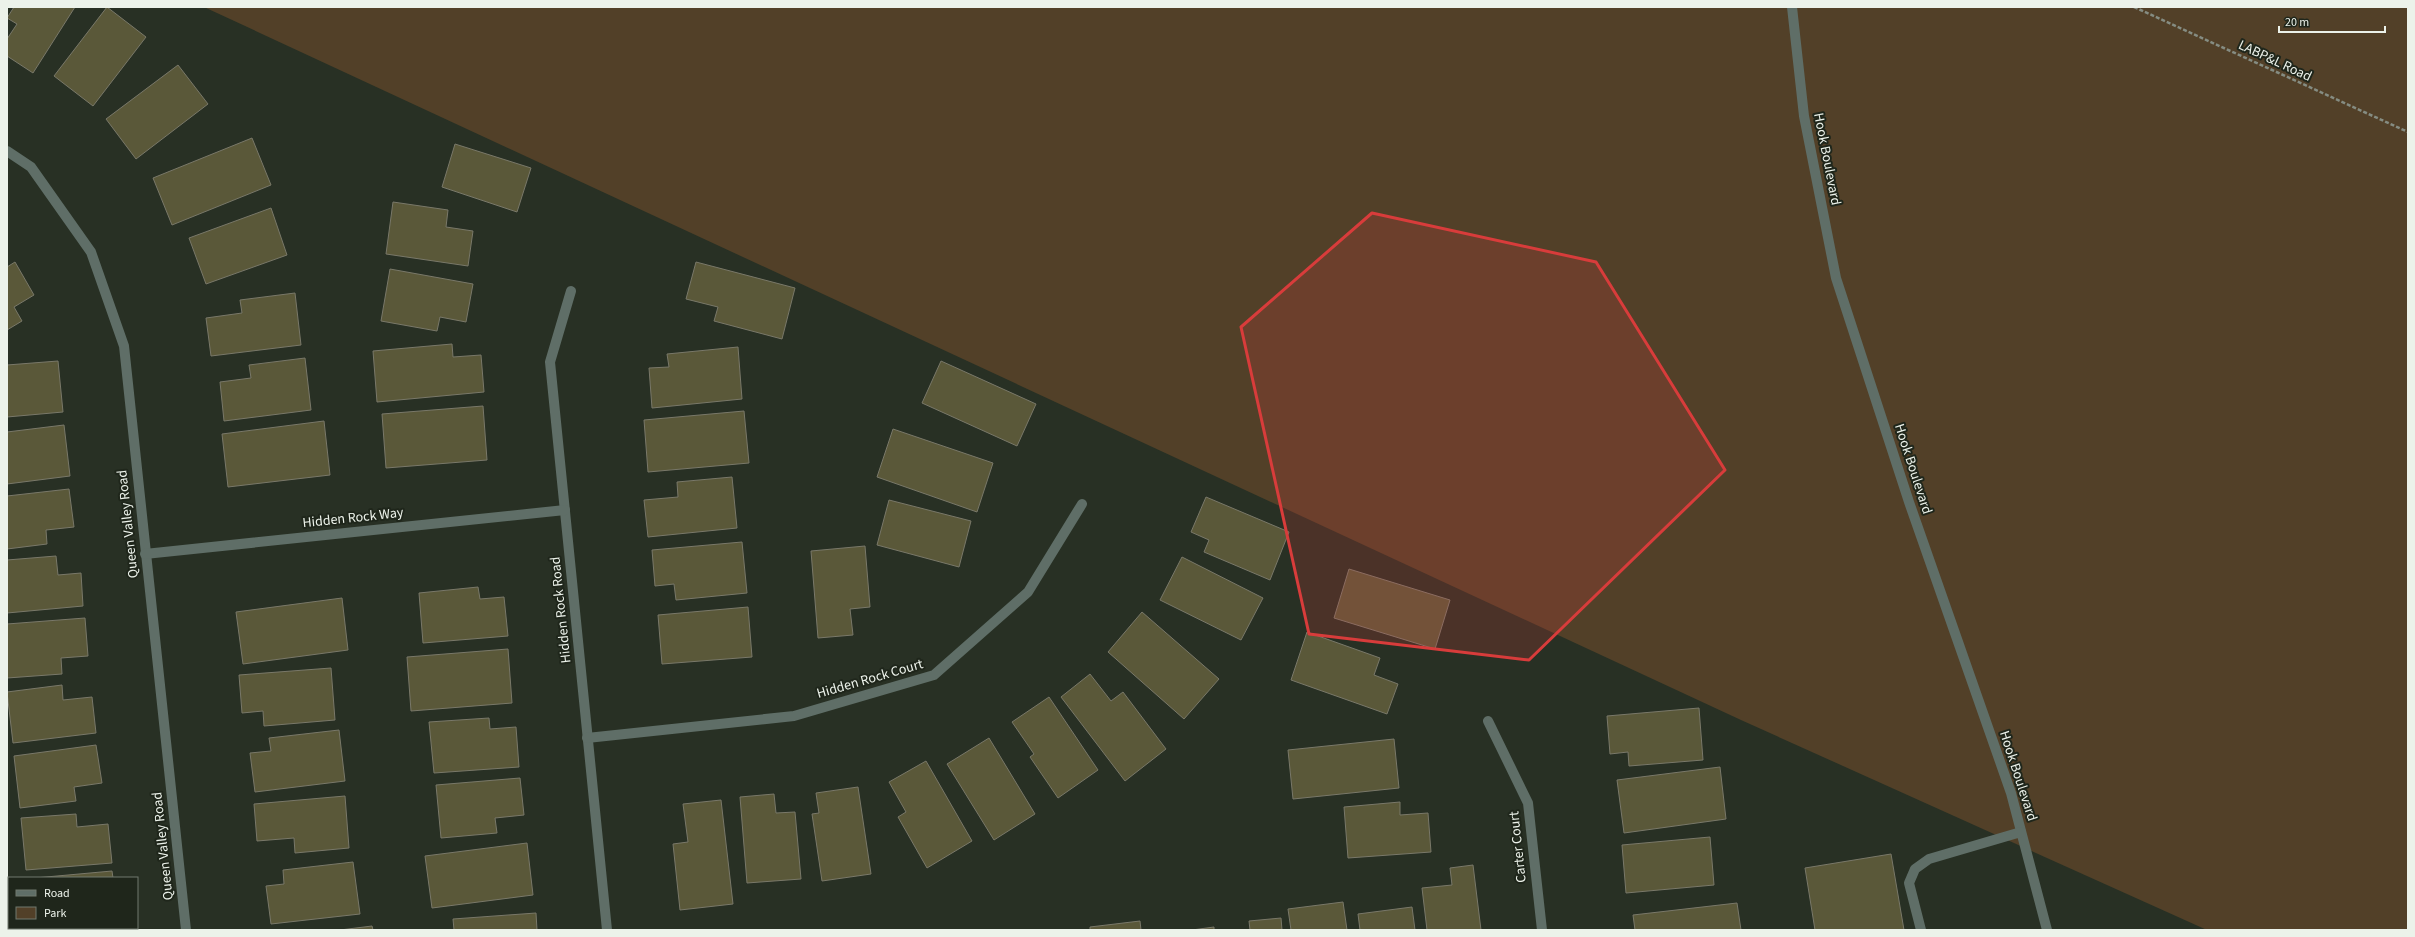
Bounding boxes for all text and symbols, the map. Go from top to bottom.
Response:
scale bar [2279,8,2385,34]
text: 20 m [2285,14,2309,31]
street label: LABP&L Road [2235,35,2315,87]
street label: Hook Boulevard [1808,111,1846,207]
street label: Hook Boulevard [1889,421,1937,517]
street label: Queen Valley Road [112,469,144,579]
street label: Hidden Rock Way [302,503,405,533]
street label: Hidden Rock Road [545,556,577,664]
street label: Hidden Rock Court [814,654,926,704]
street label: Hook Boulevard [1994,728,2042,824]
street label: Queen Valley Road [147,791,179,901]
street label: Carter Court [1504,810,1532,884]
legend [8,877,138,929]
text: Road [44,885,70,902]
text: Park [44,905,66,922]

